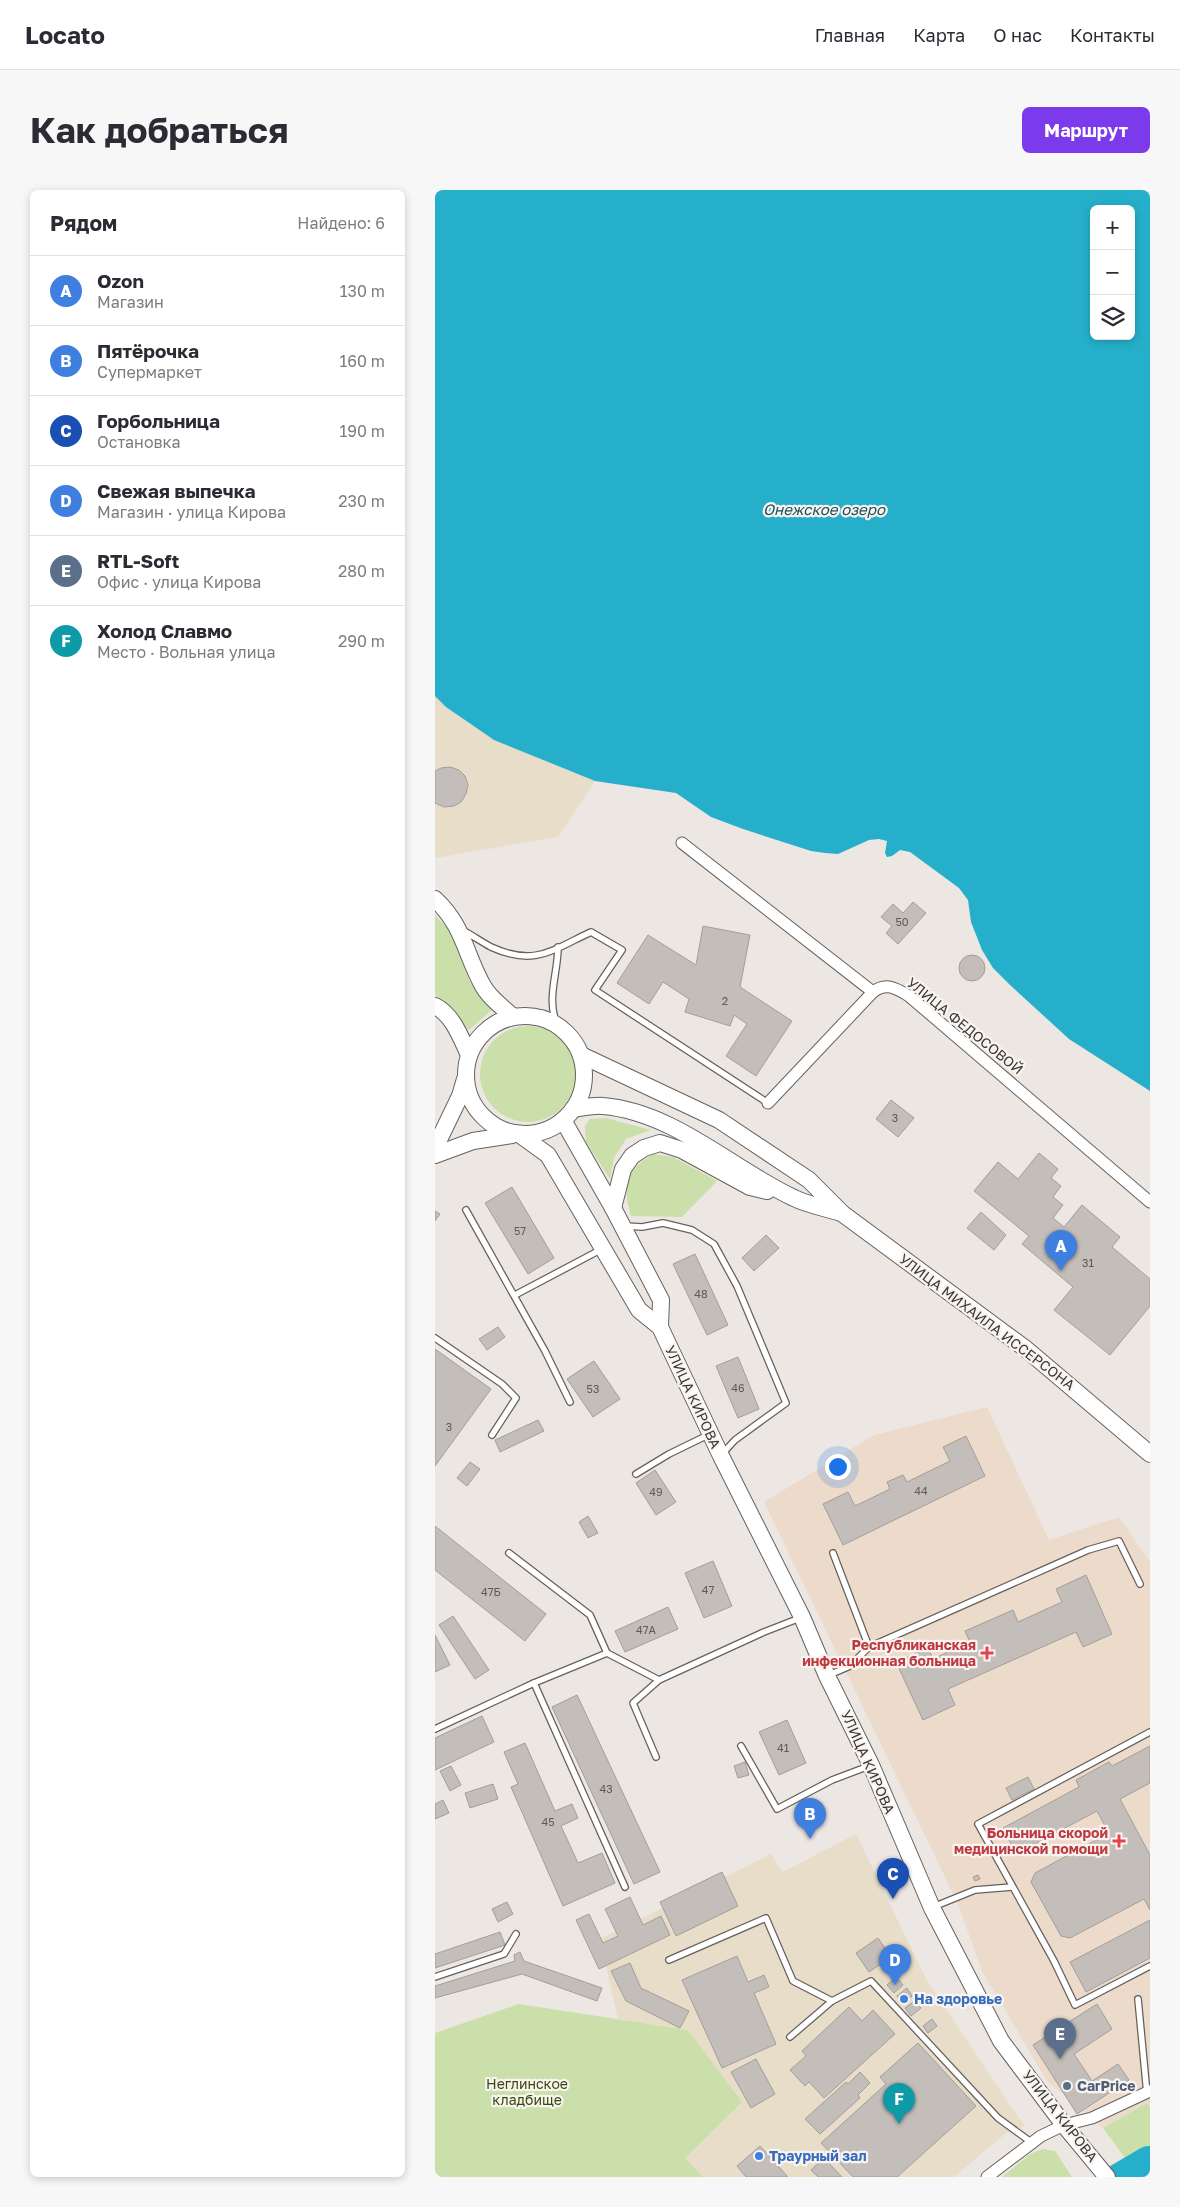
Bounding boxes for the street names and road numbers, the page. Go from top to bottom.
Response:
street label: УЛИЦА ФЕДОСОВОЙ [904,974,1027,1078]
street label: УЛИЦА МИХАИЛА ИССЕРСОНА [896,1250,1079,1394]
street label: УЛИЦА КИРОВА [662,1343,725,1452]
street label: УЛИЦА КИРОВА [838,1707,899,1817]
street label: УЛИЦА КИРОВА [1019,2066,1102,2165]

